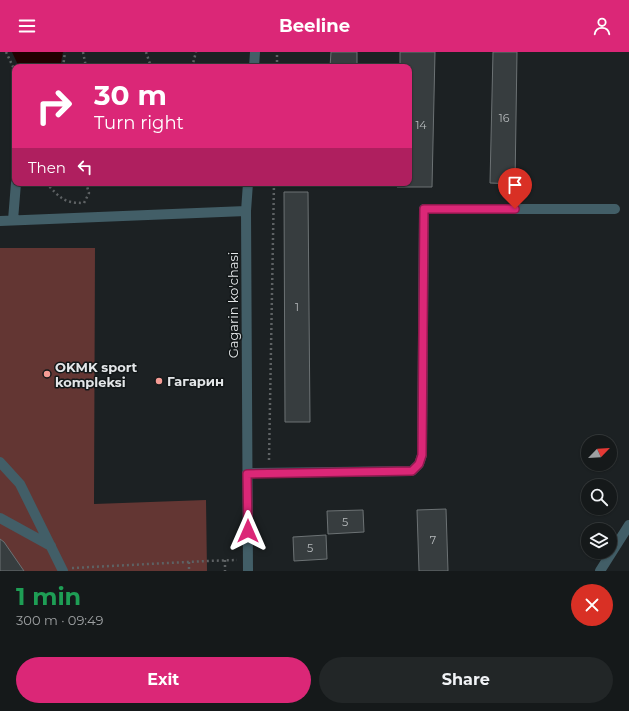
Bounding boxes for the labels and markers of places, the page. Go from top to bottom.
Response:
pin [498,168,532,209]
place label: OKMK sport kompleksi [55,359,137,390]
marker: OKMK sport kompleksi [42,369,52,379]
place label: Гагарин [167,373,224,389]
marker: Гагарин [154,376,164,386]

